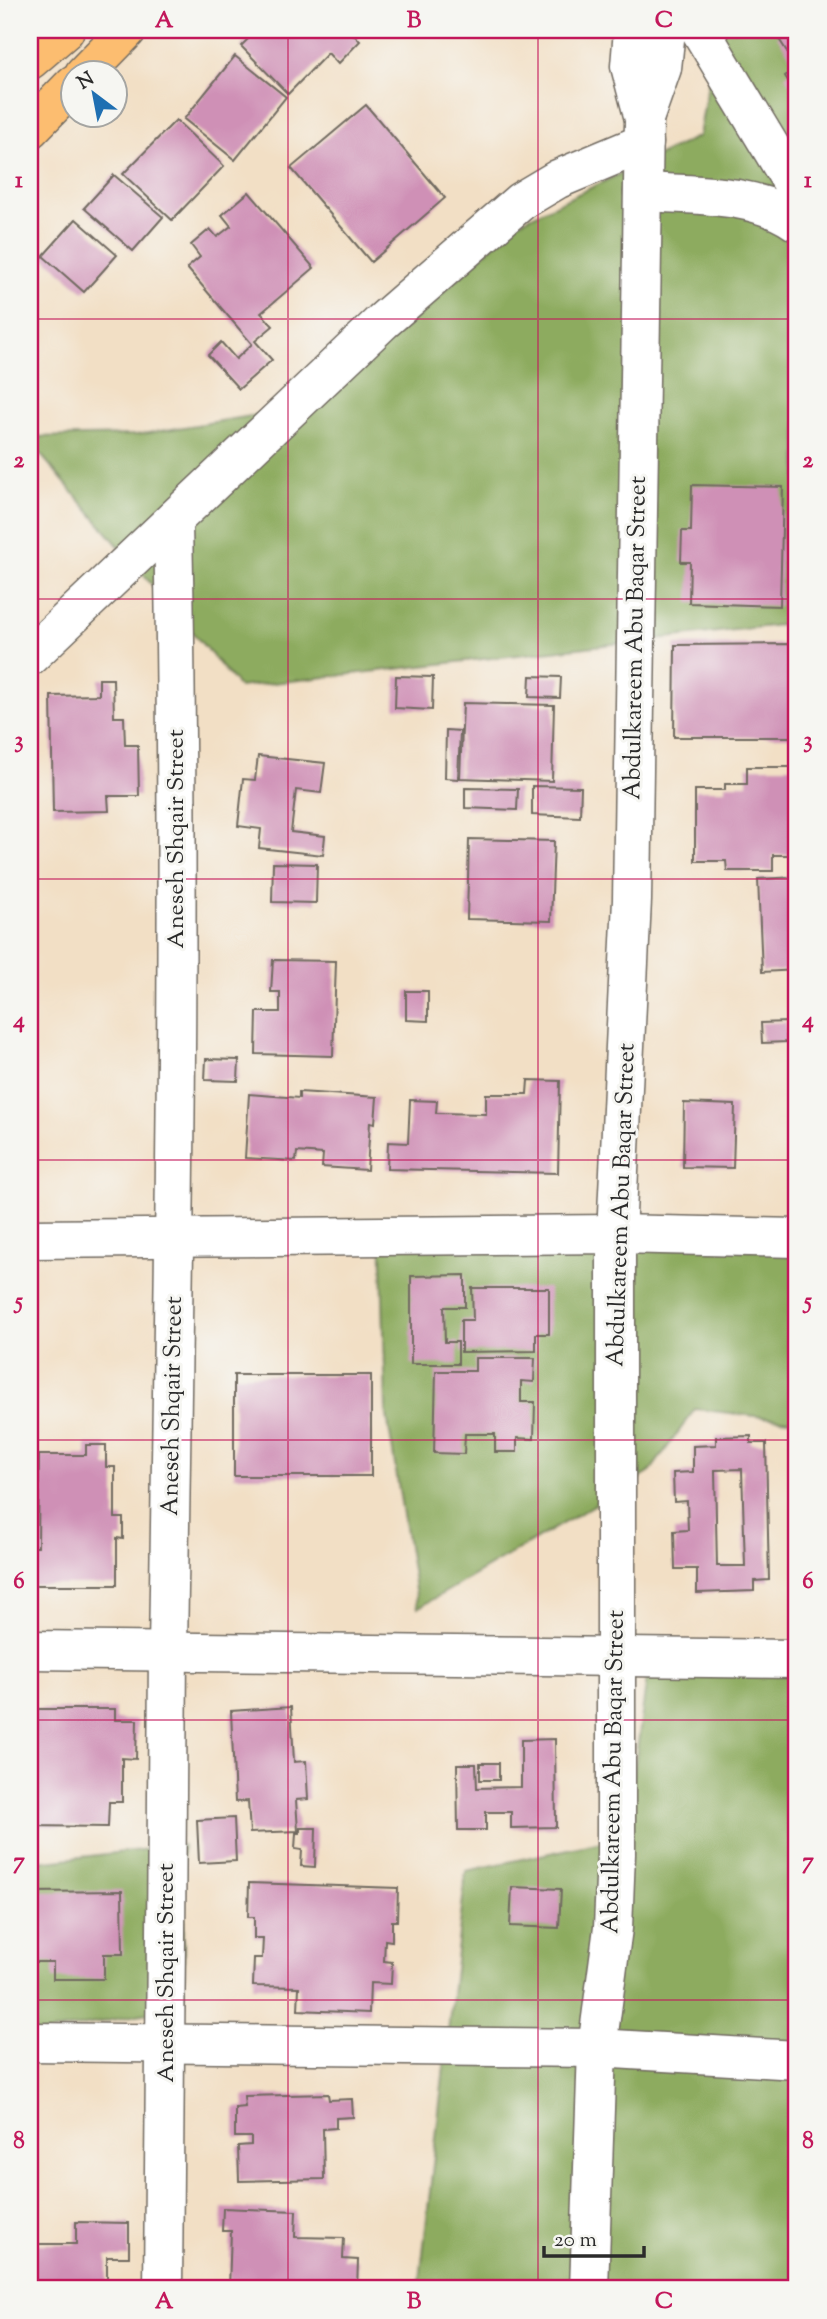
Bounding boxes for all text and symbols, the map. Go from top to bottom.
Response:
text: A [155,5,174,38]
text: B [407,5,422,38]
text: C [655,5,673,38]
north arrow [60,60,130,130]
text: N [73,66,100,97]
text: 1 [15,165,23,198]
text: 1 [804,165,812,198]
text: 2 [14,445,25,478]
text: 2 [803,445,814,478]
street label: Abdulkareem Abu Baqar Street [616,476,656,800]
text: 3 [14,725,24,758]
text: 3 [803,725,813,758]
street label: Aneseh Shqair Street [160,729,194,949]
text: 4 [12,1005,25,1038]
text: 4 [801,1005,814,1038]
street label: Abdulkareem Abu Baqar Street [599,1043,645,1367]
text: 5 [13,1286,23,1319]
text: 5 [802,1286,812,1319]
street label: Aneseh Shqair Street [154,1296,192,1516]
text: 6 [13,1566,25,1599]
text: 6 [802,1566,814,1599]
street label: Abdulkareem Abu Baqar Street [594,1610,634,1934]
text: 7 [13,1846,25,1879]
text: 7 [802,1846,814,1879]
street label: Aneseh Shqair Street [150,1863,184,2083]
text: 8 [13,2126,25,2159]
text: 8 [802,2126,814,2159]
scale bar [544,2214,643,2258]
text: 20 m [554,2226,597,2256]
text: A [155,2286,174,2319]
text: B [407,2286,422,2319]
text: C [655,2286,673,2319]

